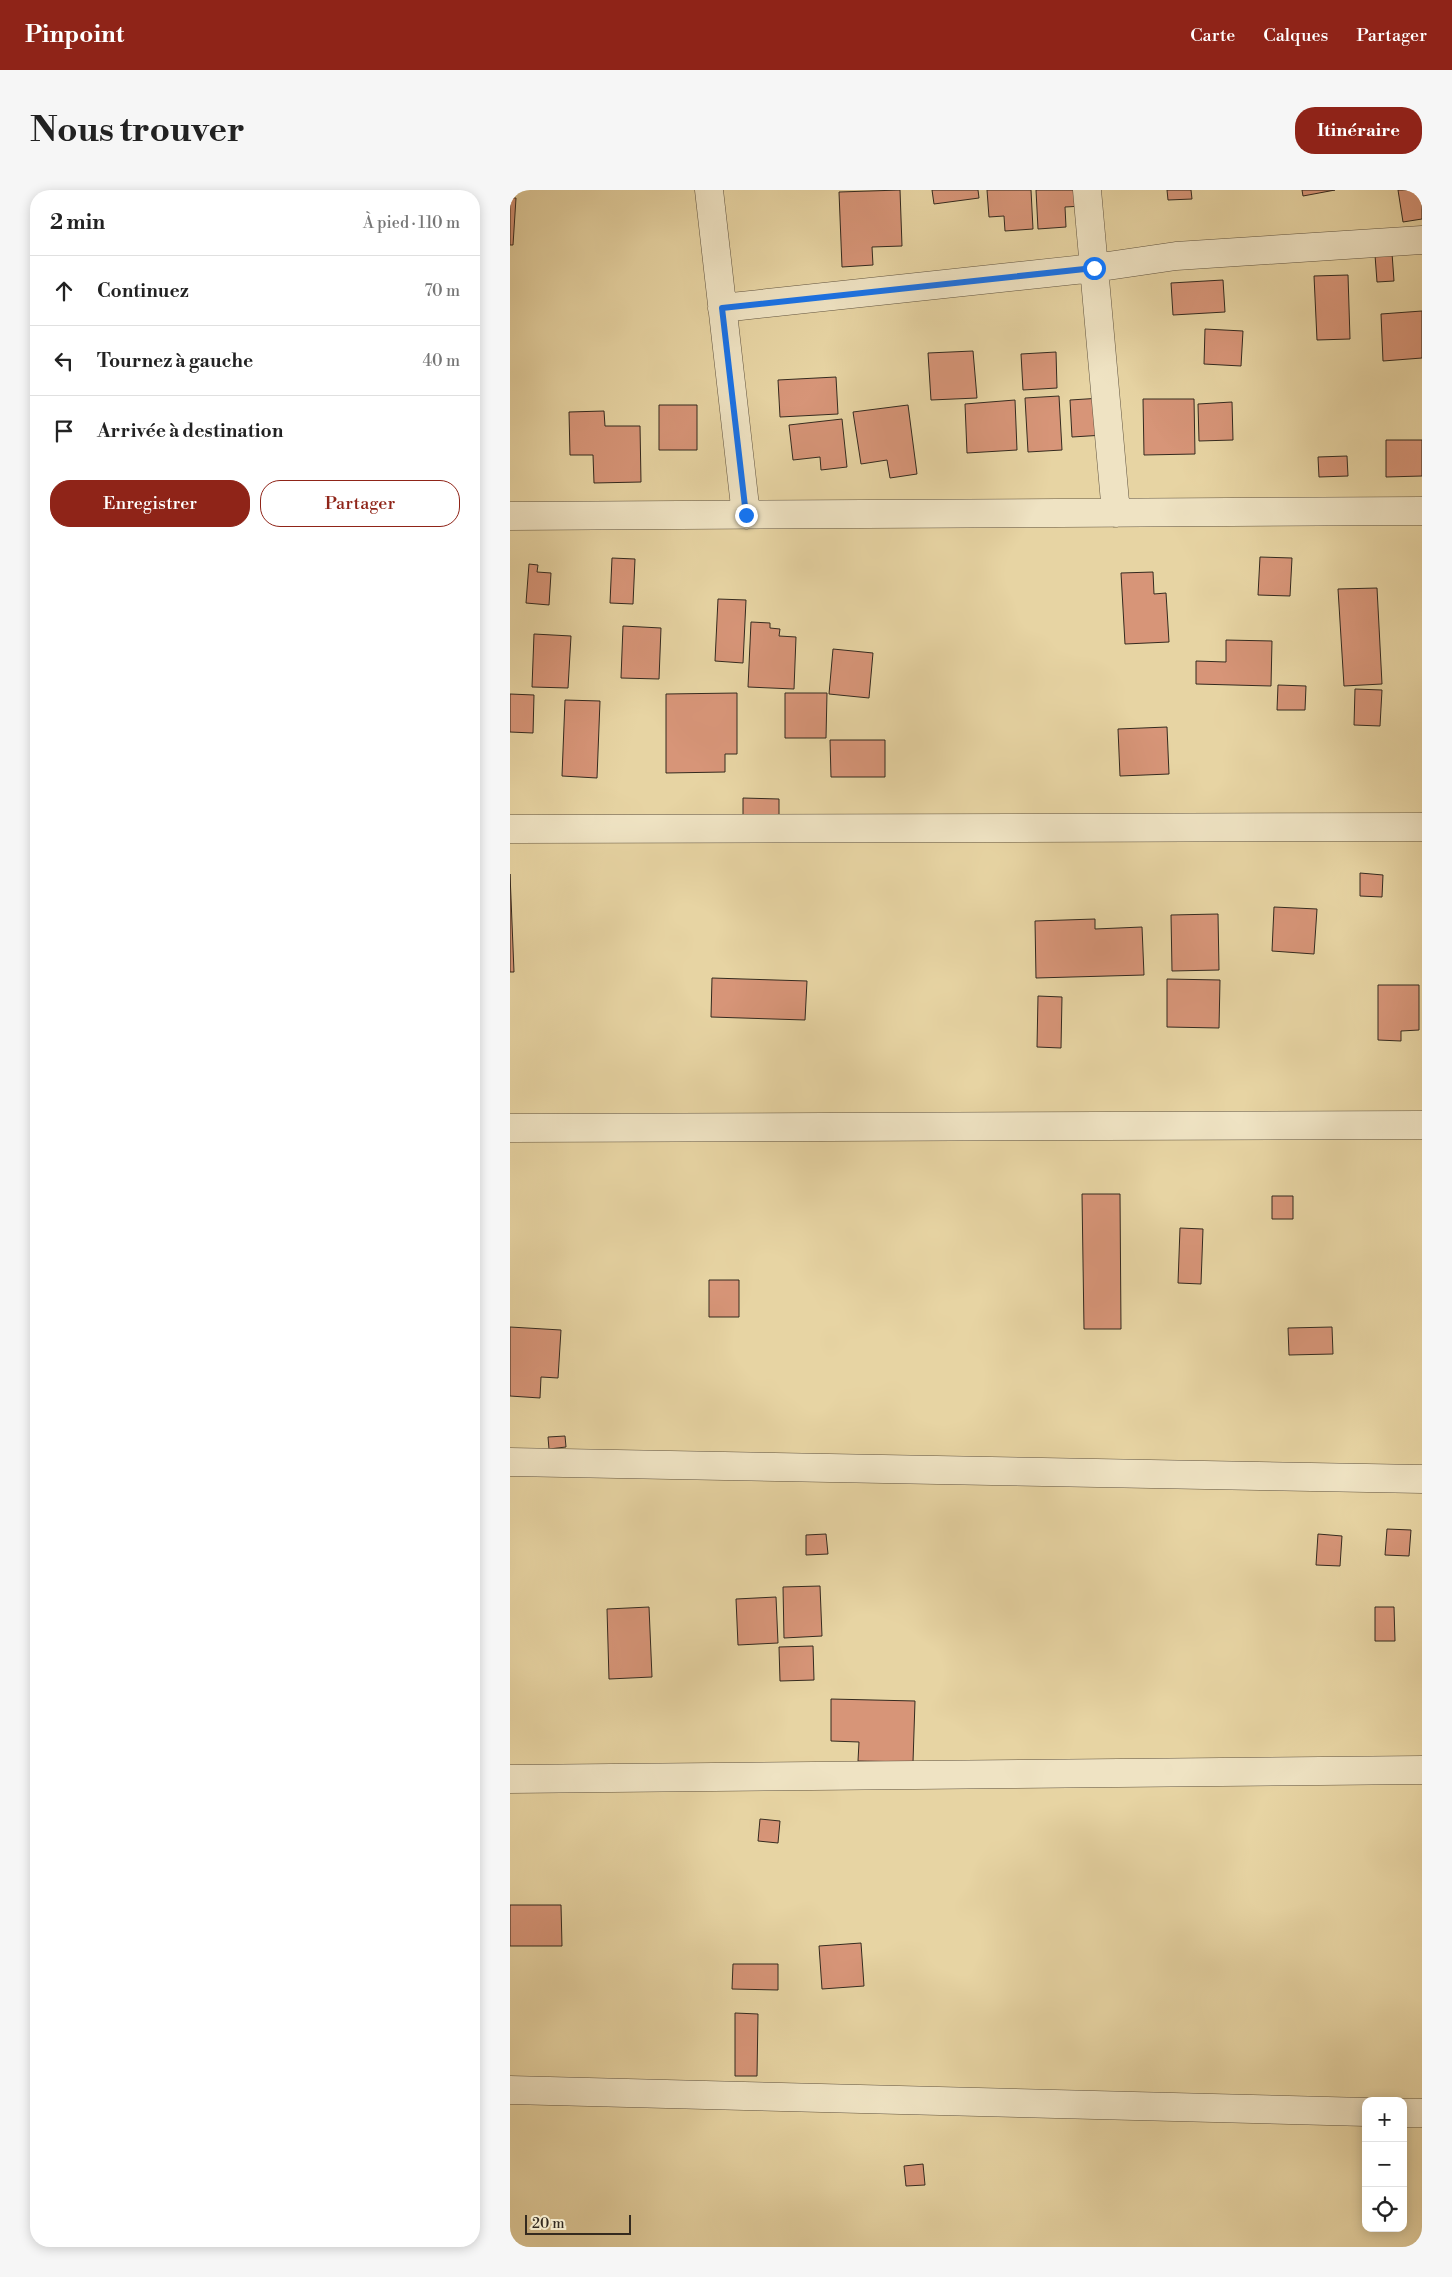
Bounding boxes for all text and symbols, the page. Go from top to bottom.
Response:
text: Pinpoint [25,20,124,50]
text: Carte [1190,24,1235,47]
text: Calques [1263,24,1328,47]
text: Partager [1356,24,1427,47]
button: Itinéraire [1295,107,1422,154]
text: Nous trouver [30,109,245,152]
text: 2 min [50,210,105,236]
text: À pied · 110 m [363,213,460,233]
route start [1083,257,1106,280]
icon: ahead [50,277,78,305]
text: Continuez [97,279,189,303]
text: 70 m [424,281,460,301]
icon: left [50,347,78,375]
text: Tournez à gauche [97,349,253,373]
text: 40 m [423,351,460,371]
icon: arrive [50,417,78,445]
text: Arrivée à destination [97,419,283,443]
button: Enregistrer [50,480,250,527]
button: Partager [260,480,460,527]
route end [735,504,758,527]
map controls [1362,2097,1407,2232]
button: + [1362,2097,1407,2142]
button: − [1362,2142,1407,2187]
button: locate [1362,2187,1407,2232]
scale bar [525,2212,631,2235]
text: 20 m [532,2215,564,2233]

